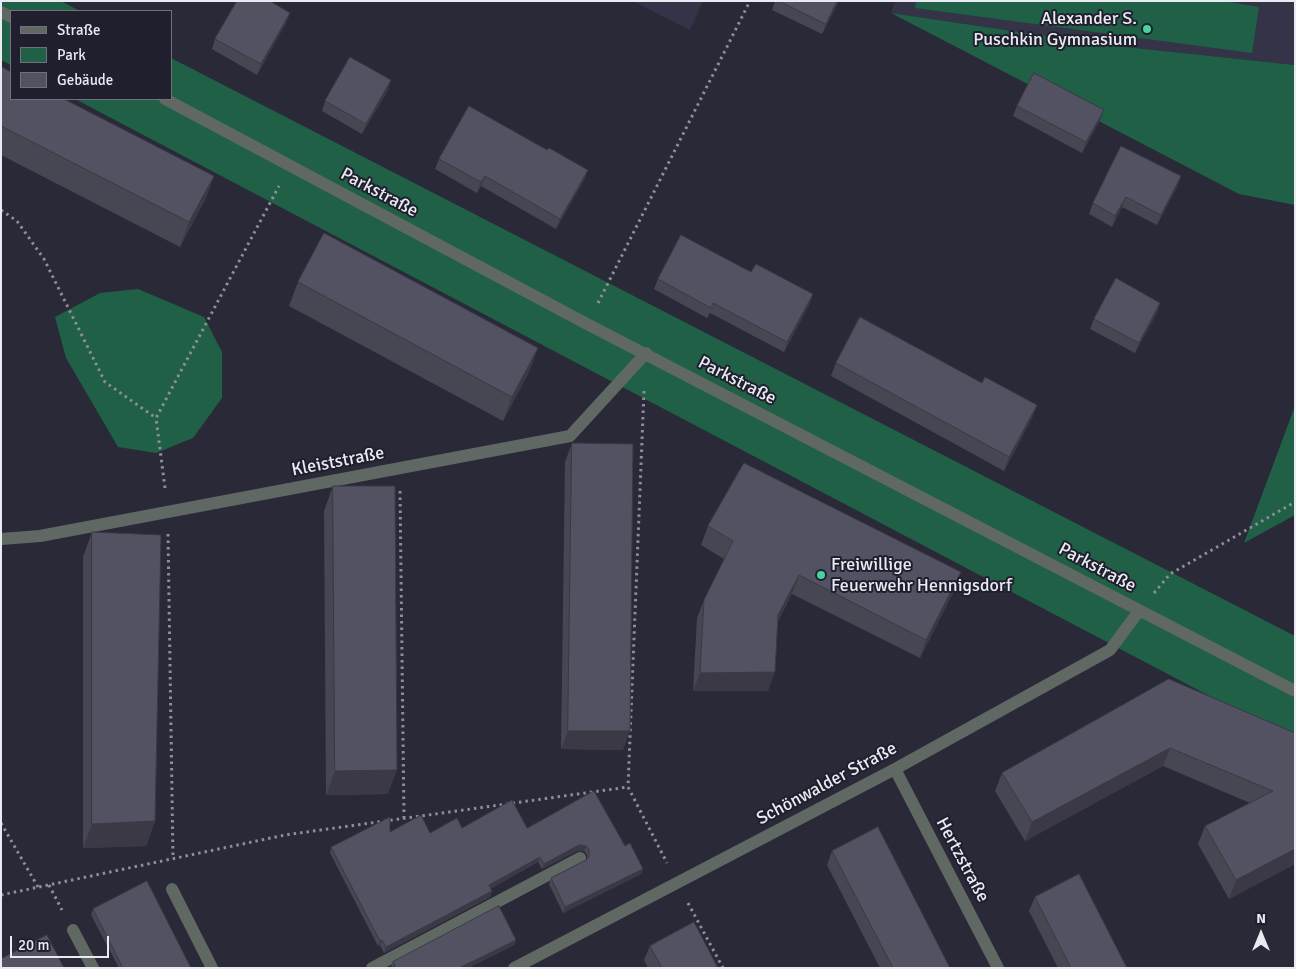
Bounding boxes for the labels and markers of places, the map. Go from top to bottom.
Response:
place label: Alexander S. Puschkin Gymnasium [973,8,1137,50]
marker: Alexander S. Puschkin Gymnasium [1141,23,1153,35]
place label: Freiwillige Feuerwehr Hennigsdorf [831,554,1012,596]
marker: Freiwillige Feuerwehr Hennigsdorf [815,569,827,581]

